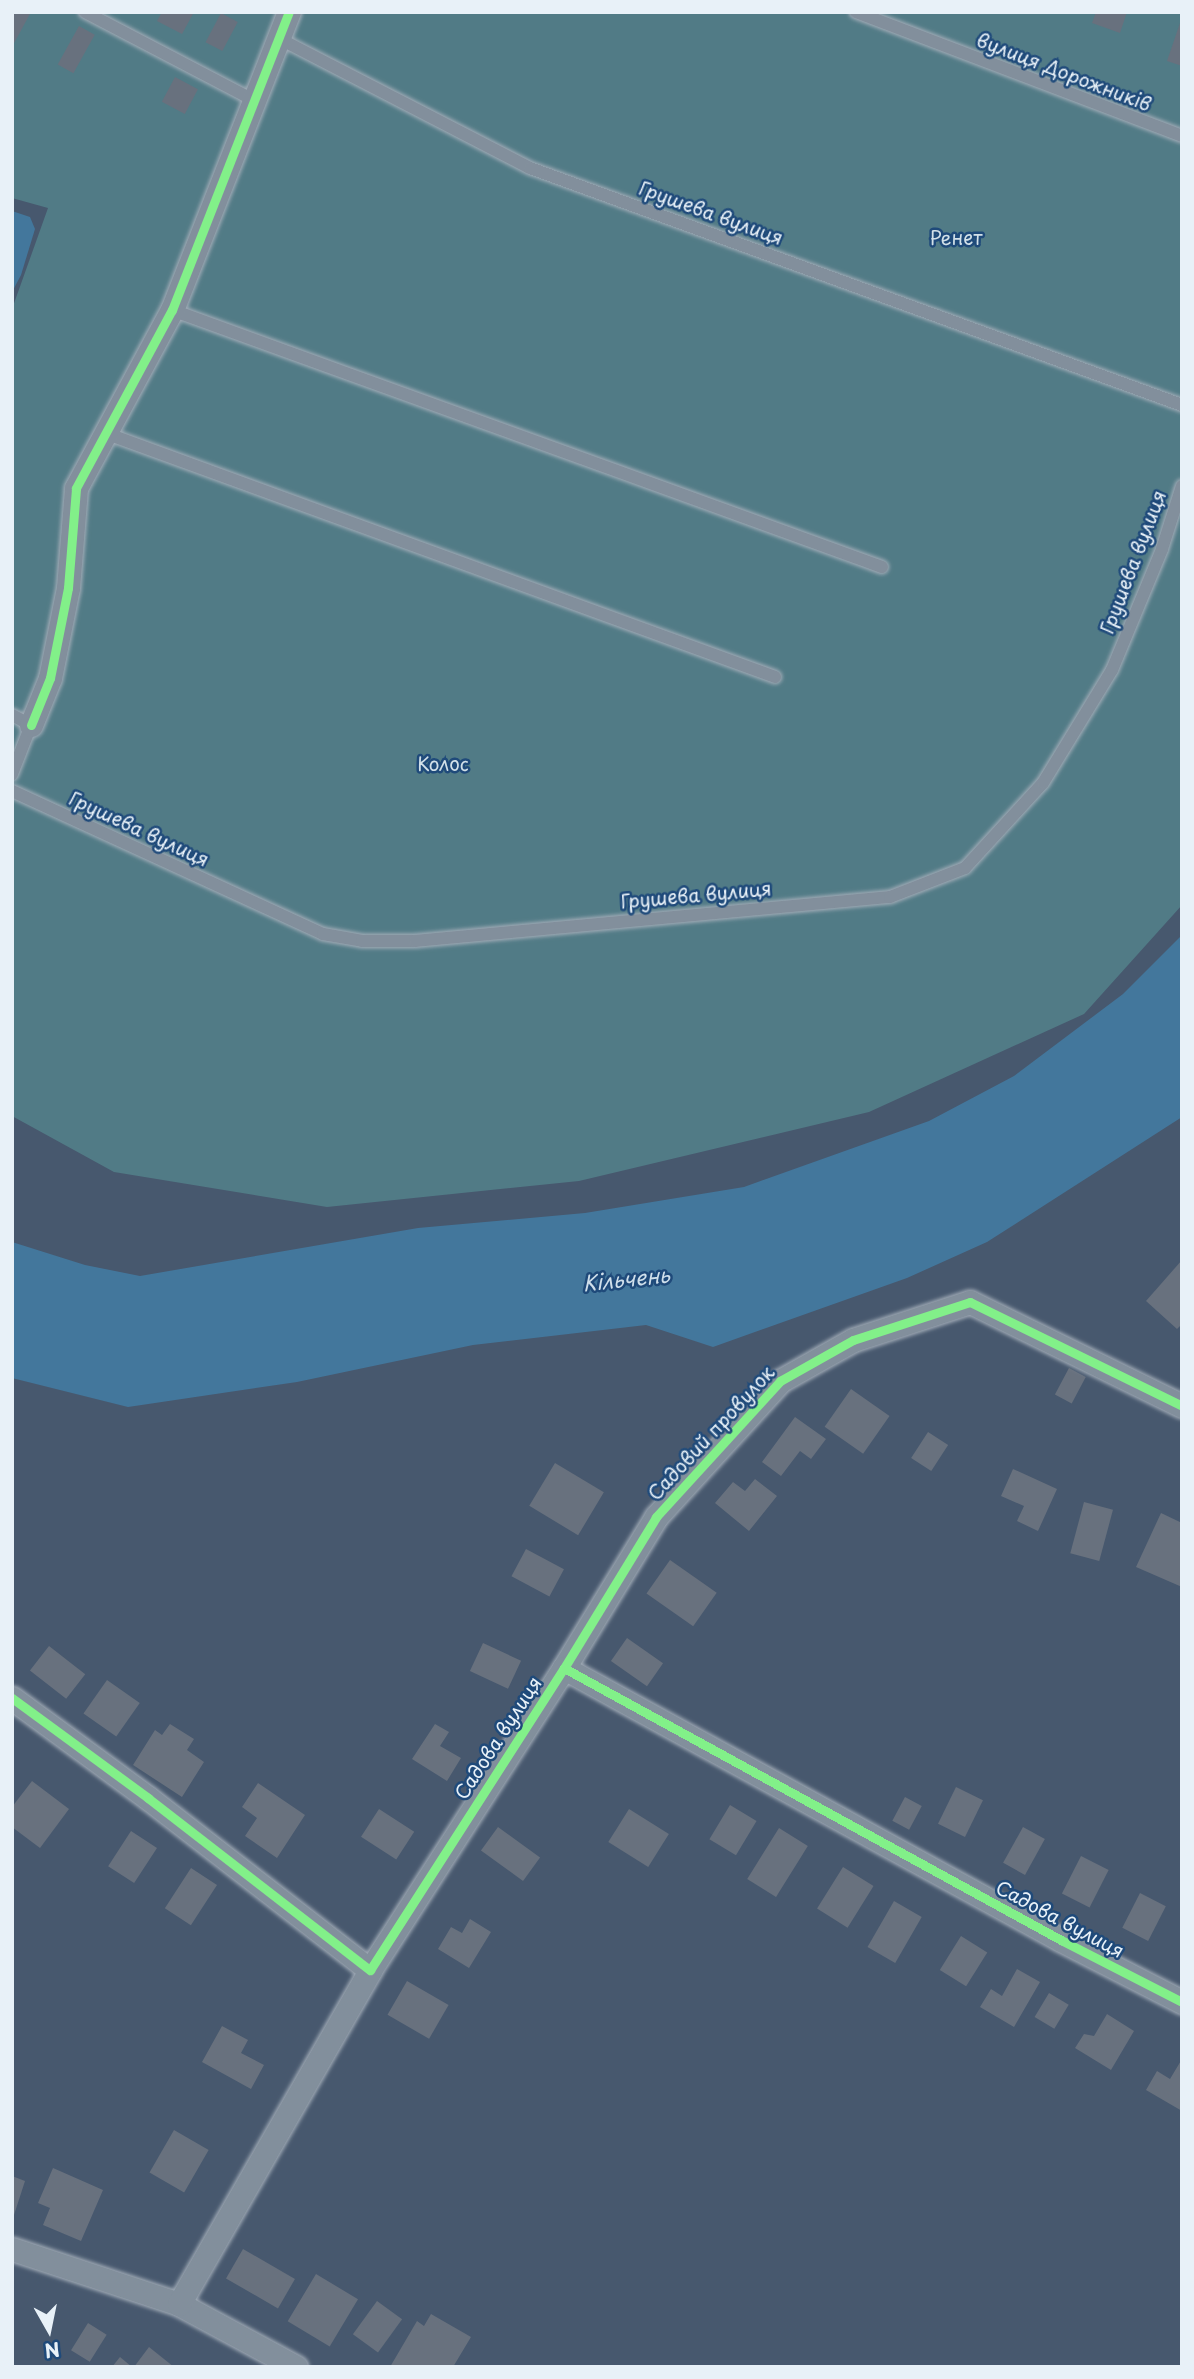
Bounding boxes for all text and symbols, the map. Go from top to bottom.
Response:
street label: вулиця Дорожників [973,28,1155,116]
street label: Грушева вулиця [635,176,787,250]
park label: Ренет [929,227,983,249]
street label: Грушева вулиця [1095,487,1171,637]
park label: Колос [417,753,469,775]
street label: Грушева вулиця [65,786,213,872]
street label: Грушева вулиця [619,877,773,913]
water label: Кільчень [581,1261,671,1295]
street label: Садовий провулок [643,1361,779,1505]
street label: Садова вулиця [450,1672,546,1804]
street label: Садова вулиця [992,1875,1128,1963]
north arrow [14,2295,84,2365]
text: N [43,2336,62,2366]

